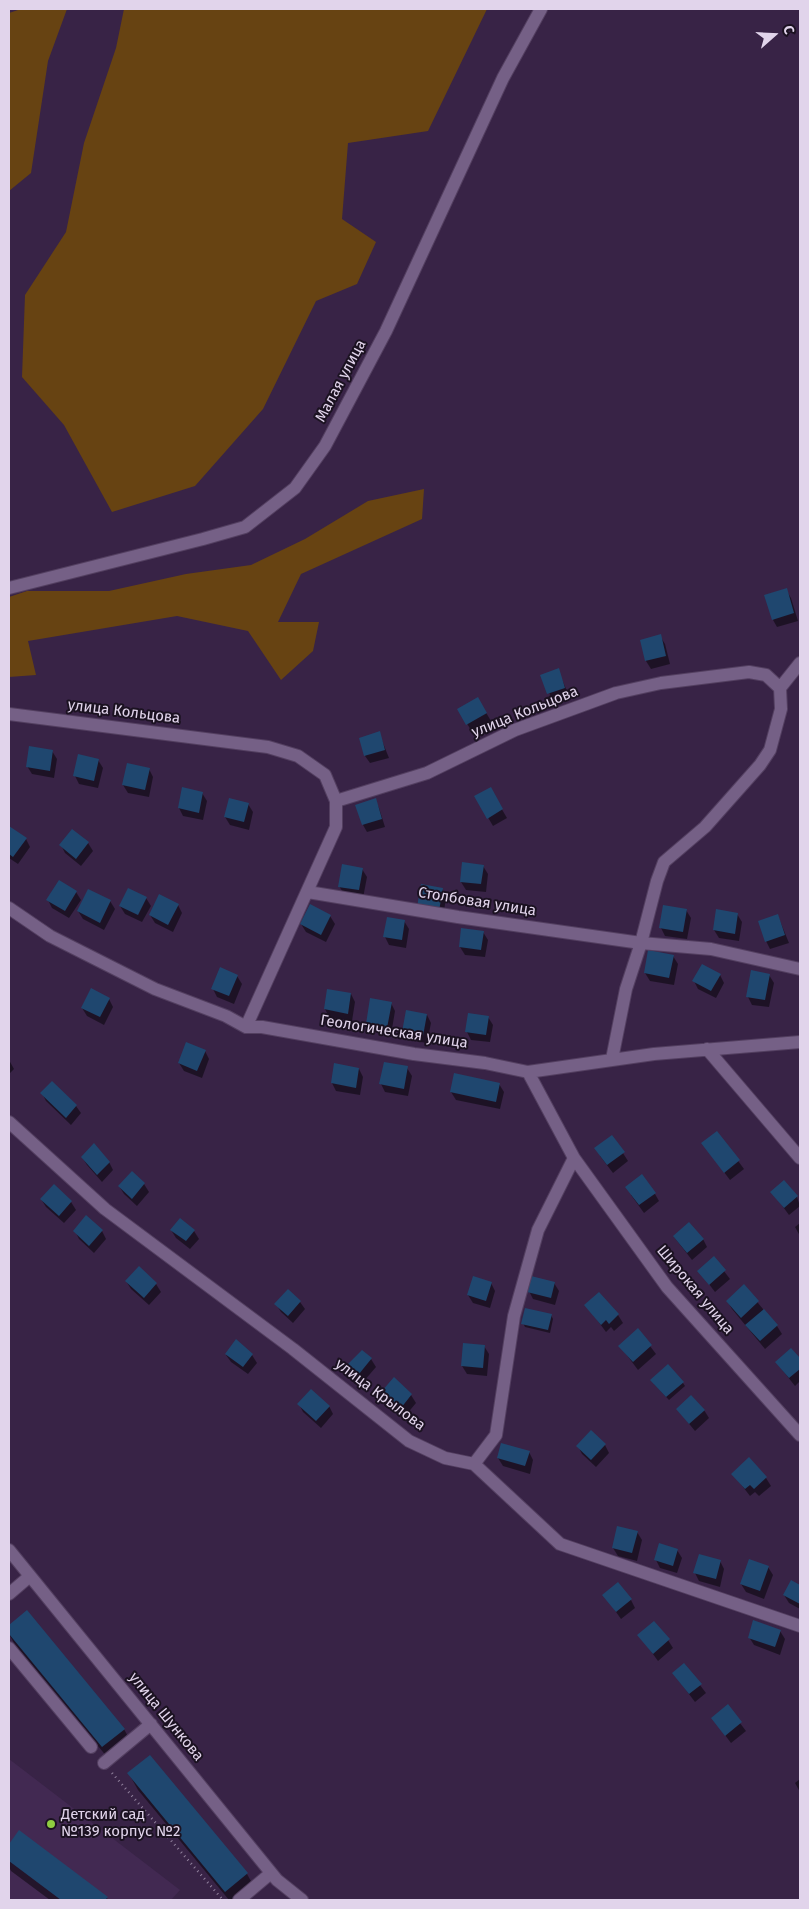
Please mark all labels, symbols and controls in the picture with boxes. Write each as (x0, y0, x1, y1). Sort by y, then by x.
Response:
north arrow (749, 10, 799, 60)
text: С (779, 23, 798, 37)
street label: Малая улица (312, 337, 370, 425)
street label: улица Кольцова (469, 682, 581, 742)
street label: улица Кольцова (67, 696, 181, 728)
street label: Столбовая улица (417, 884, 537, 920)
street label: Геологическая улица (319, 1011, 469, 1053)
street label: Широкая улица (653, 1242, 737, 1338)
street label: улица Крылова (331, 1355, 429, 1435)
street label: улица Шункова (125, 1669, 207, 1765)
place label: Детский сад №139 корпус №2 (61, 1806, 180, 1841)
marker: Детский сад №139 корпус №2 (45, 1818, 57, 1830)

